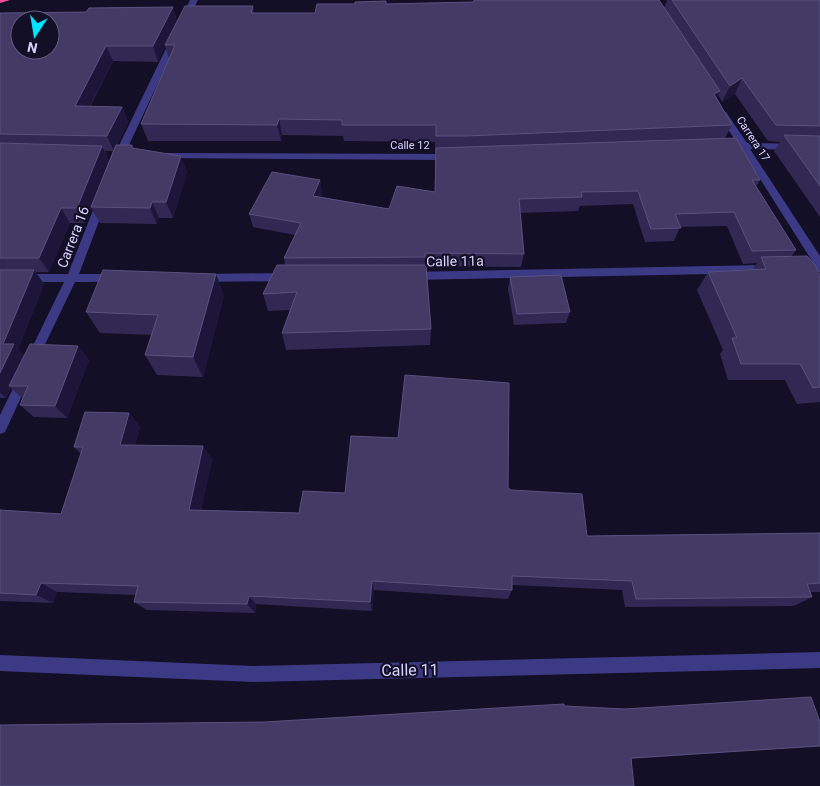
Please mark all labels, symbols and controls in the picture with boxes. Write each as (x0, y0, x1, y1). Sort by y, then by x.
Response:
north arrow (10, 10, 60, 60)
text: N (26, 39, 39, 57)
street label: Carrera 17 (734, 114, 772, 164)
street label: Calle 12 (390, 139, 430, 152)
street label: Carrera 16 (54, 204, 92, 270)
street label: Calle 11a (426, 252, 484, 270)
street label: Calle 11 (381, 660, 439, 680)

